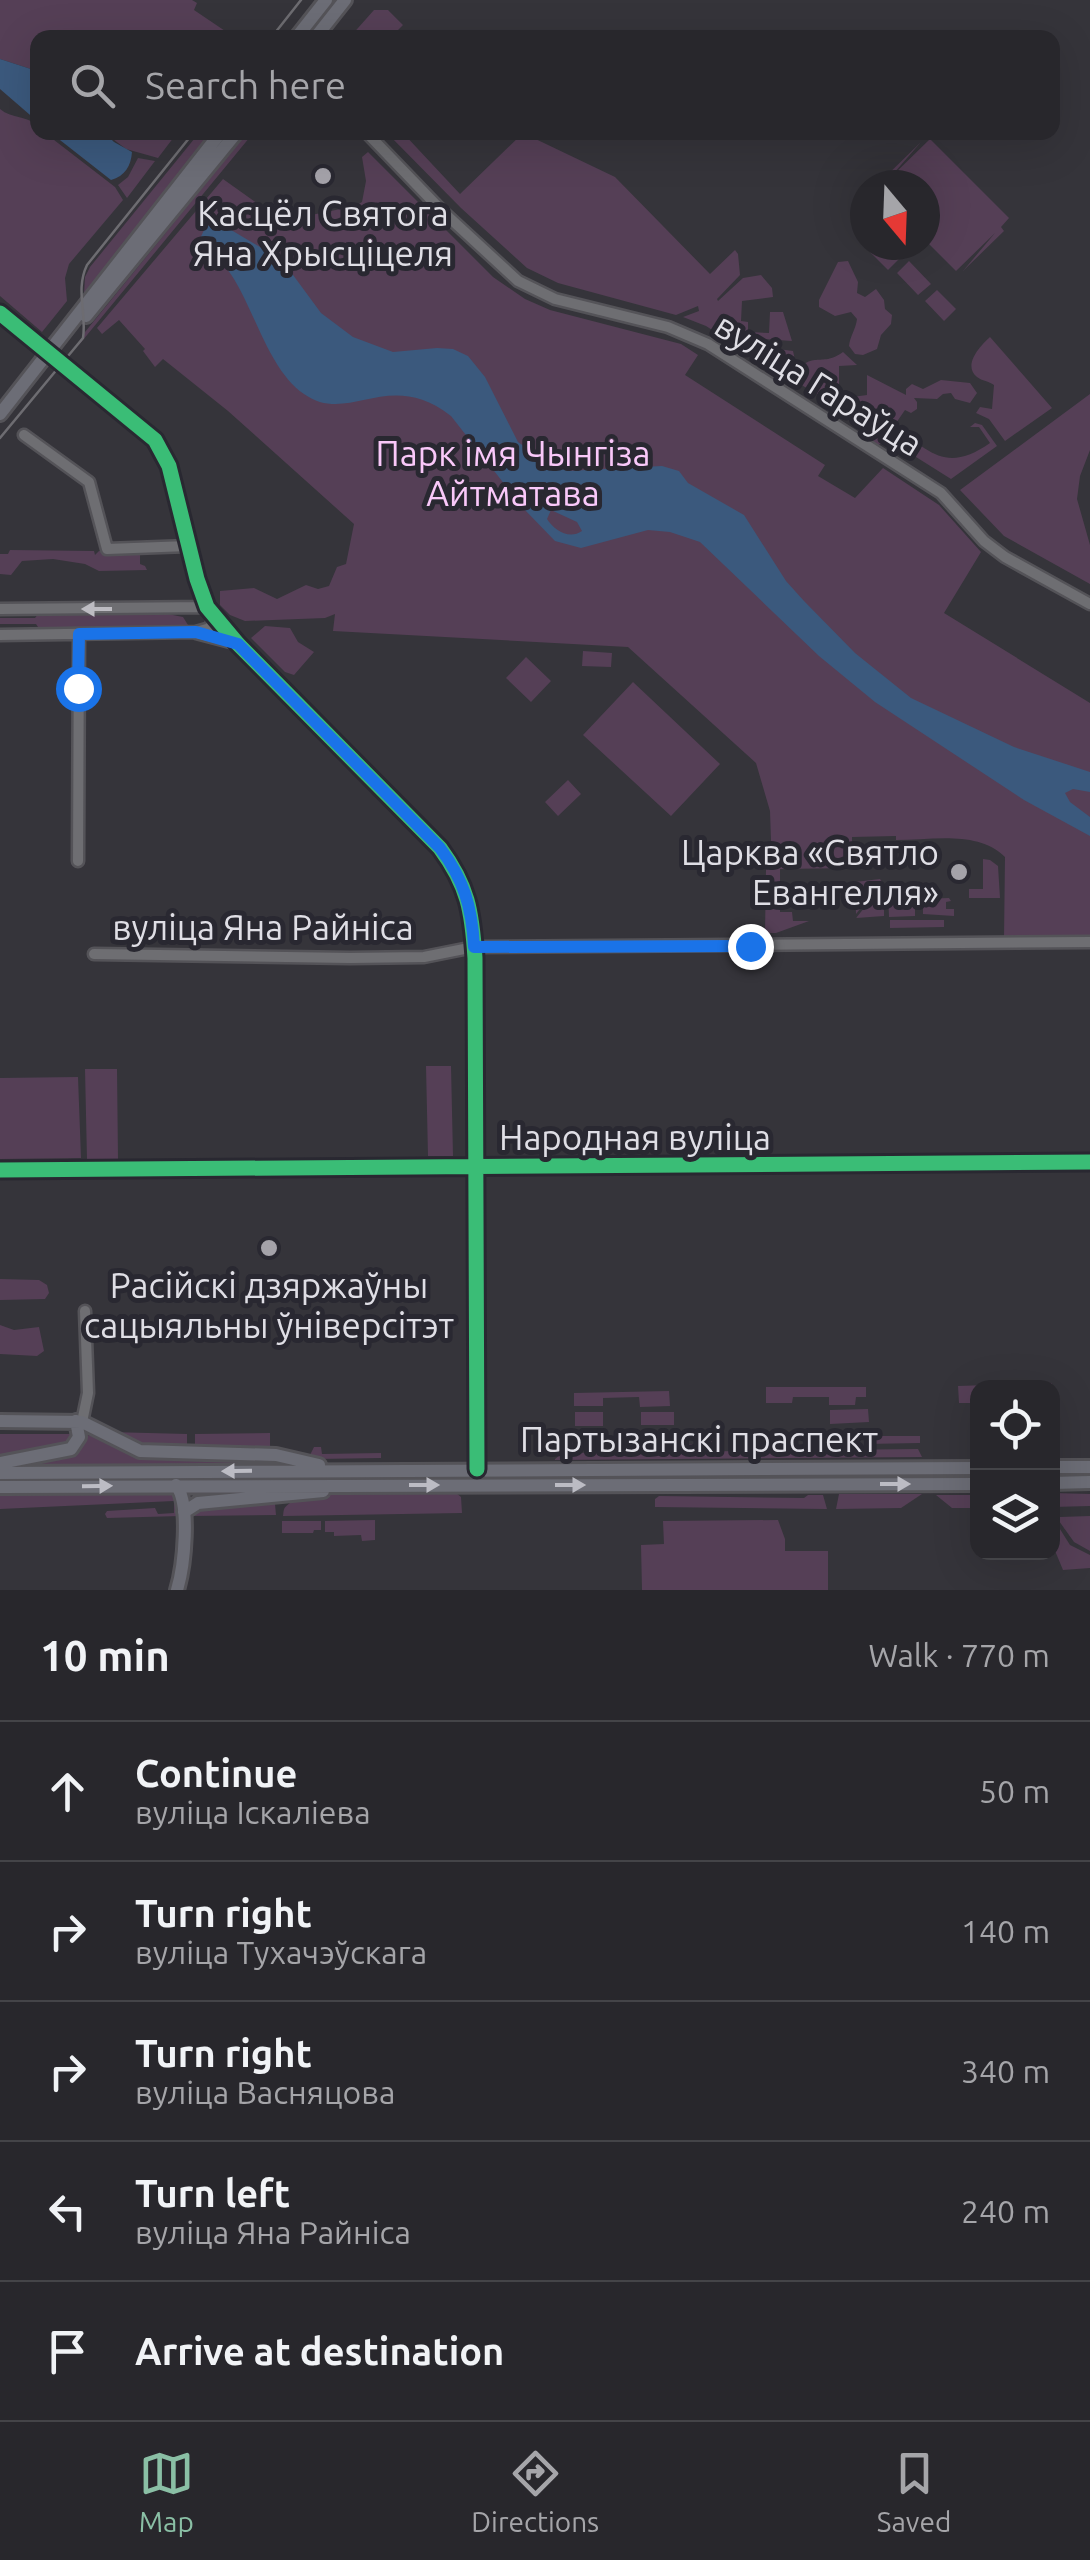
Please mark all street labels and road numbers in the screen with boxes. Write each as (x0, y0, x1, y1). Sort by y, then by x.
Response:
street label: вуліца Гараўца (708, 304, 930, 464)
street label: вуліца Яна Райніса (112, 907, 414, 947)
street label: Народная вуліца (499, 1117, 771, 1157)
street label: Партызанскі праспект (520, 1419, 878, 1459)

